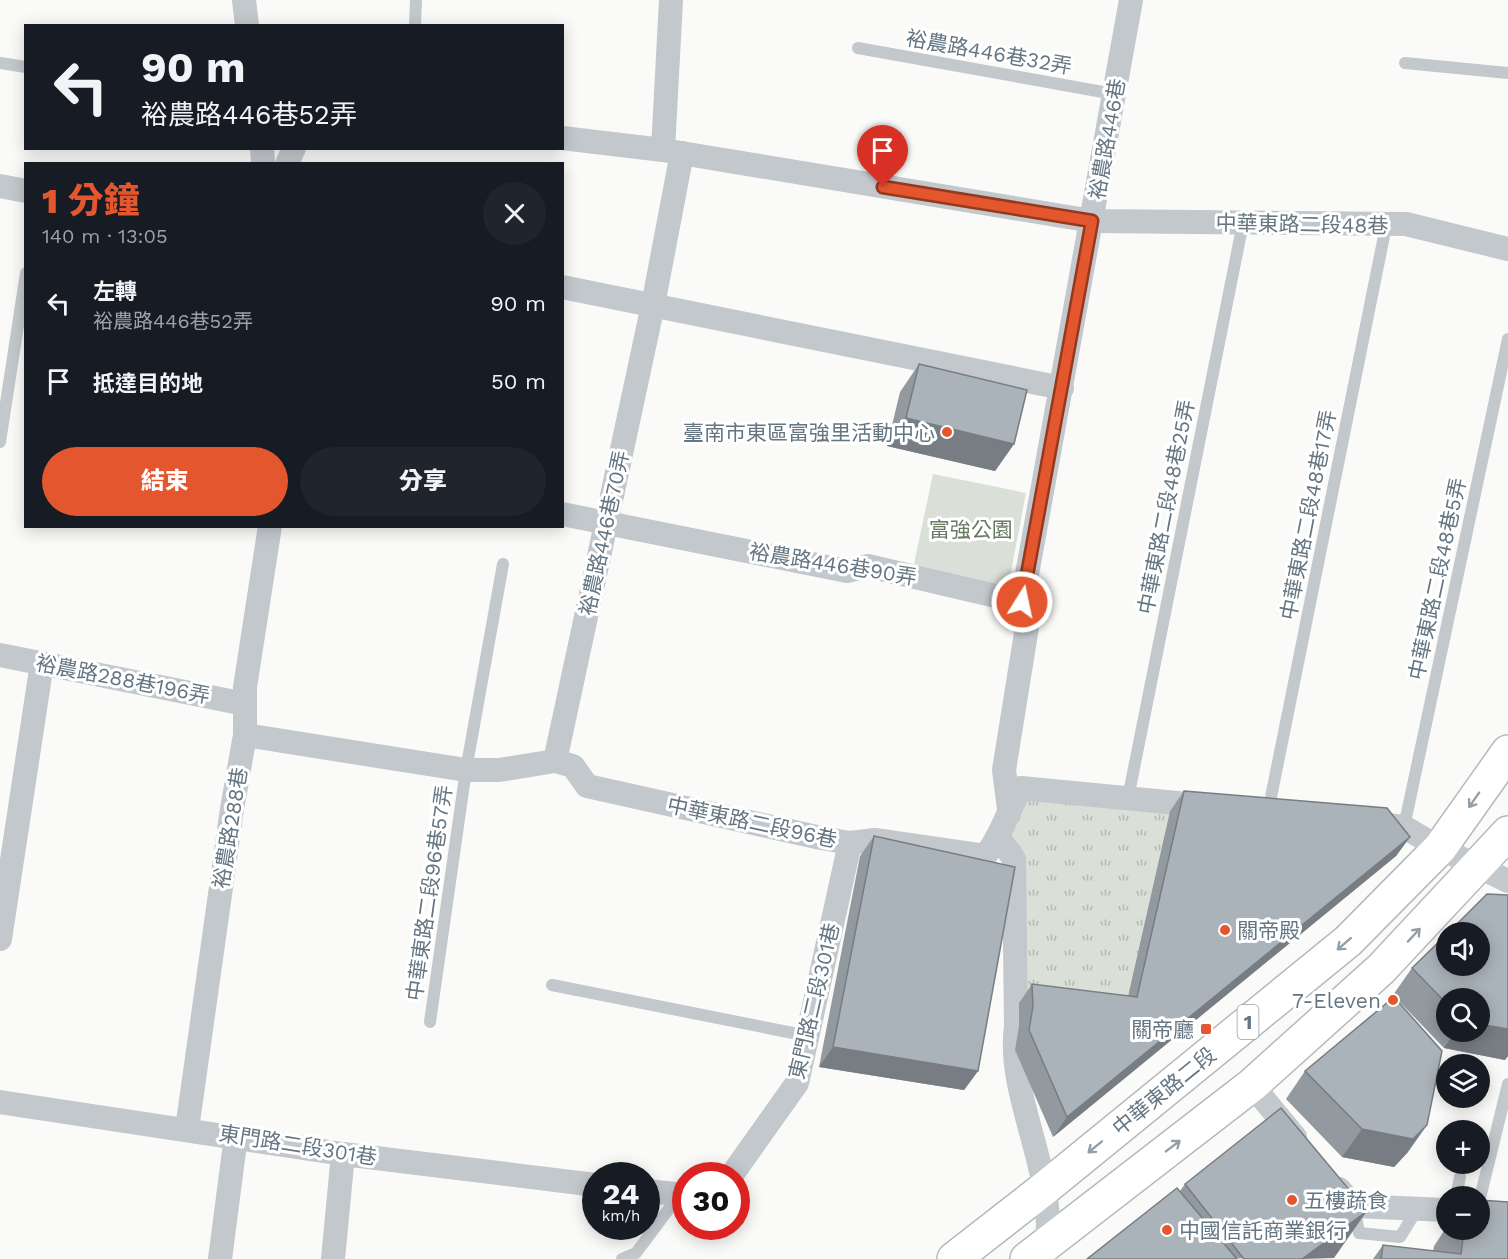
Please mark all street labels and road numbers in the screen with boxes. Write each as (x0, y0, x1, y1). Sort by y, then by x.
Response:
street label: 裕農路446巷32弄 (904, 25, 1074, 79)
street label: 裕農路446巷 (1084, 77, 1130, 201)
street label: 中華東路二段48巷 (1215, 210, 1389, 238)
street label: 中華東路二段48巷25弄 (1133, 398, 1199, 616)
street label: 中華東路二段48巷17弄 (1275, 408, 1341, 622)
street label: 裕農路446巷70弄 (574, 448, 634, 618)
street label: 中華東路二段48巷5弄 (1403, 476, 1471, 682)
street label: 裕農路446巷90弄 (747, 538, 919, 590)
street label: 裕農路288巷196弄 (34, 650, 212, 708)
street label: 裕農路288巷 (208, 766, 252, 890)
street label: 中華東路二段96巷57弄 (401, 783, 457, 1003)
street label: 中華東路二段96巷 (665, 792, 839, 852)
street label: 東門路二段301巷 (784, 920, 844, 1082)
road number: 1 (1238, 1005, 1258, 1039)
street label: 中華東路二段 (1107, 1042, 1221, 1140)
street label: 東門路二段301巷 (217, 1120, 379, 1170)

